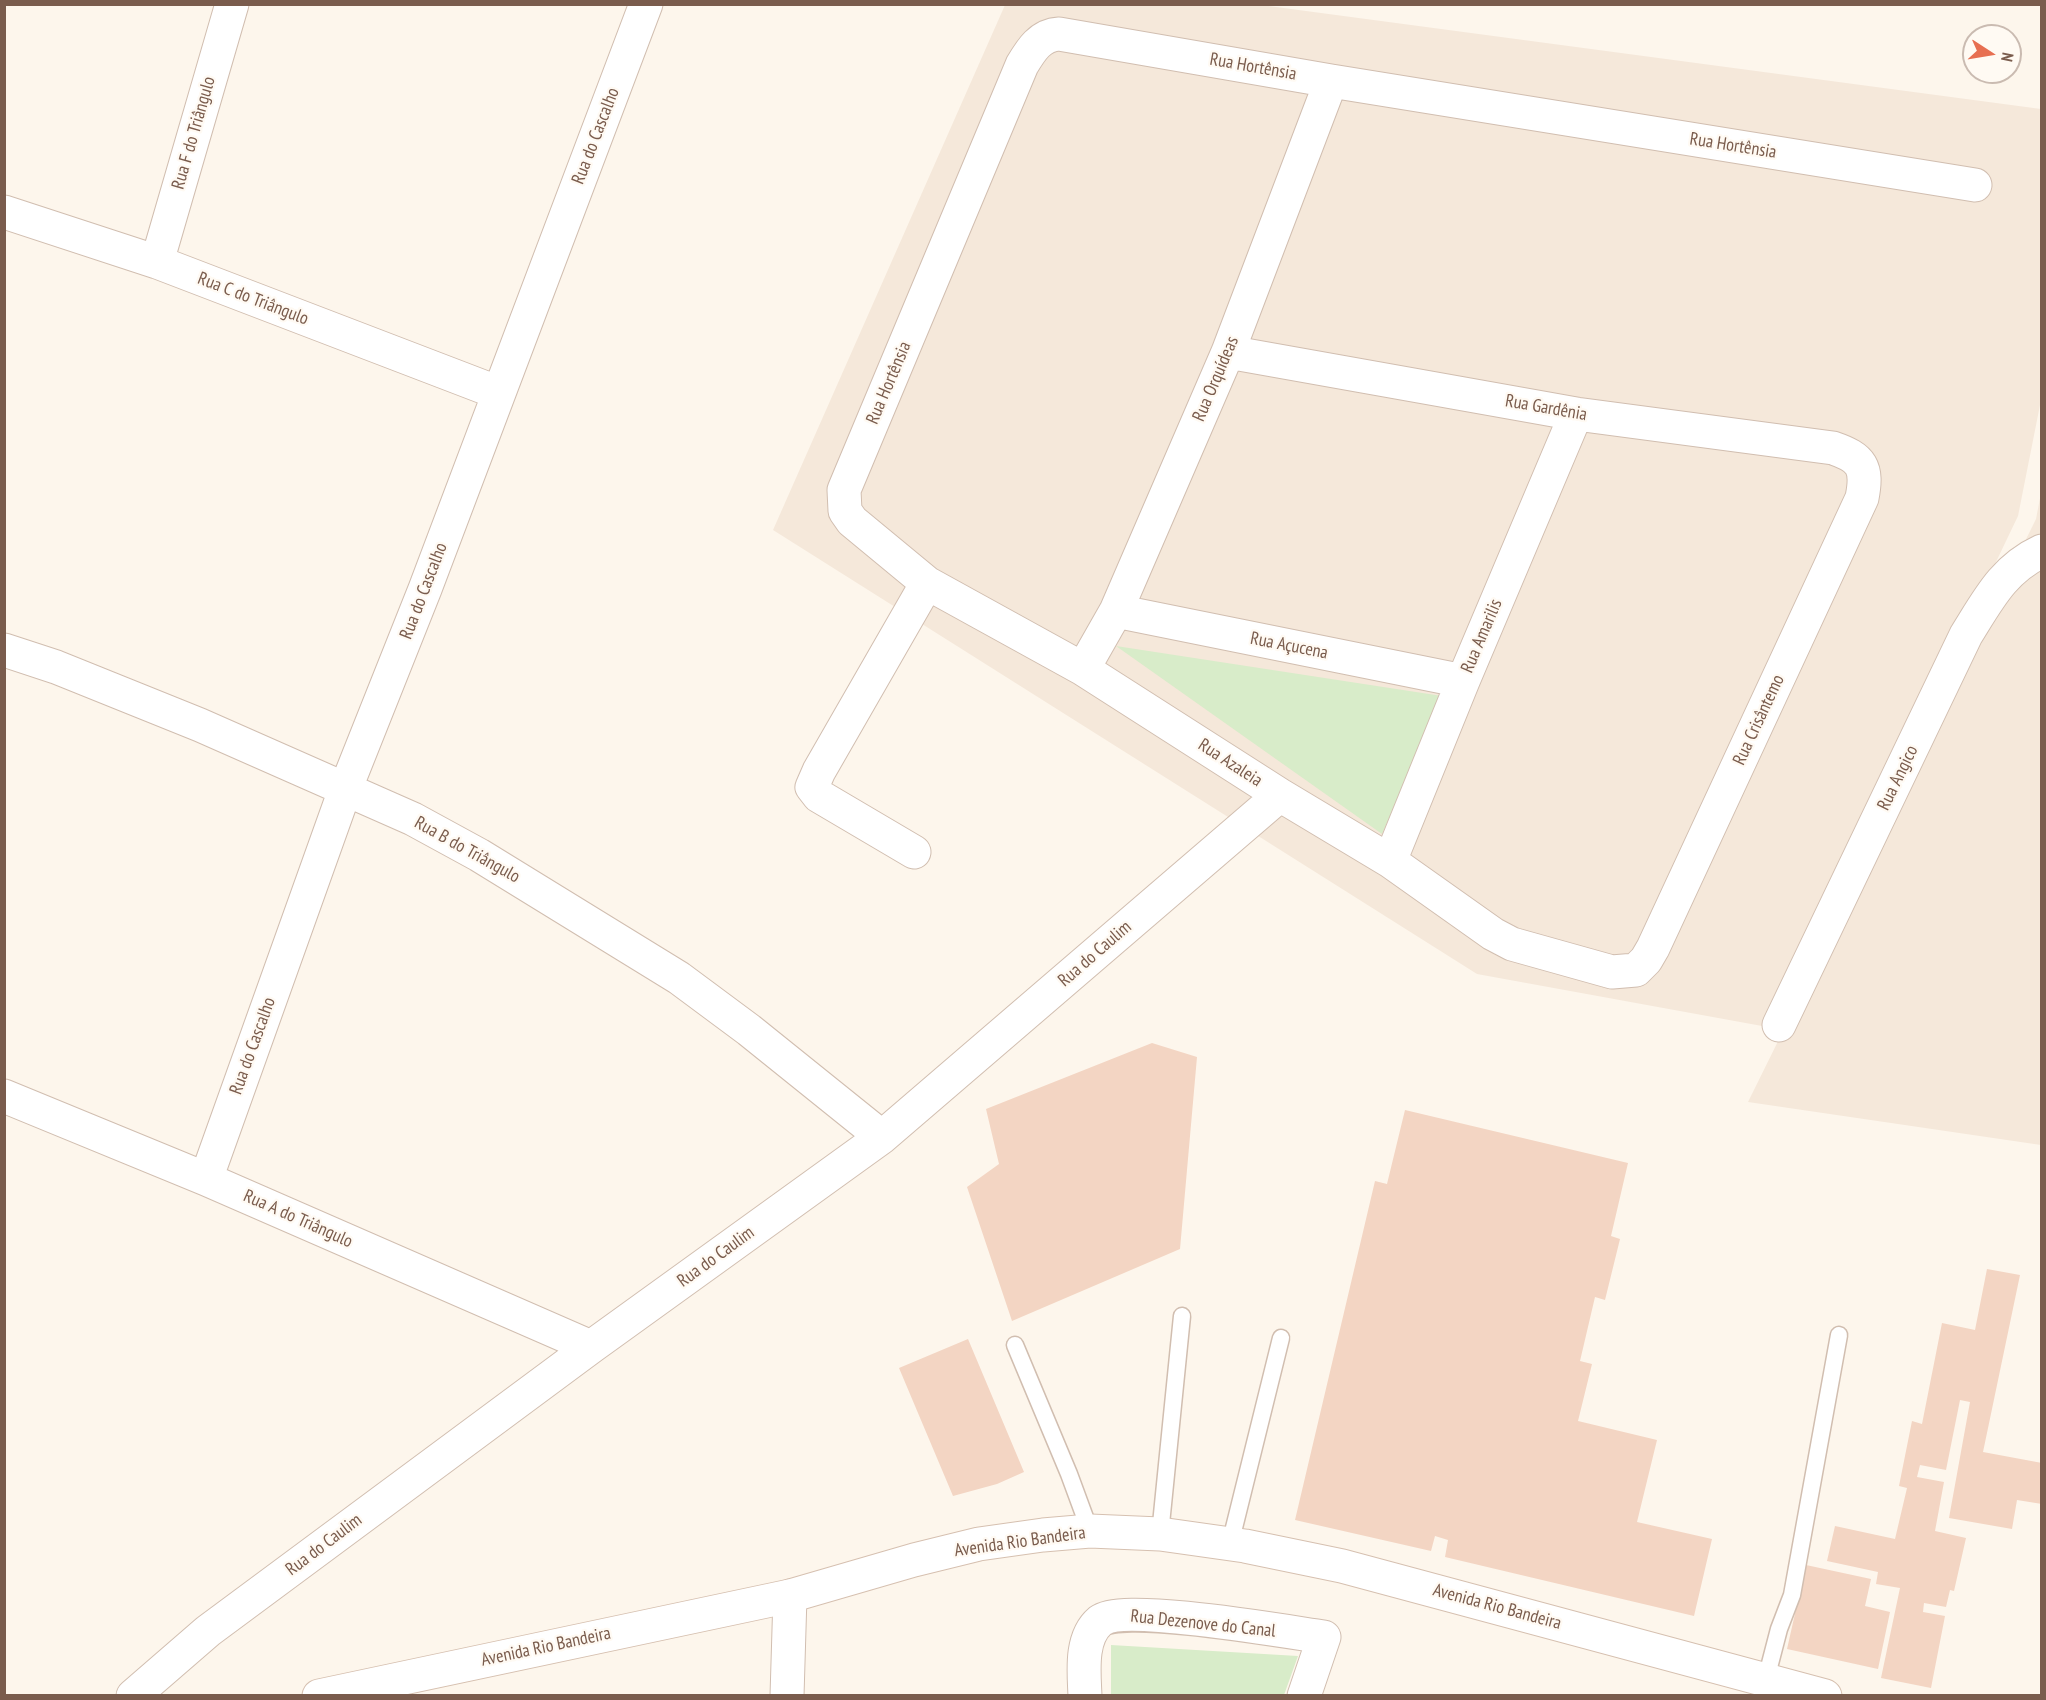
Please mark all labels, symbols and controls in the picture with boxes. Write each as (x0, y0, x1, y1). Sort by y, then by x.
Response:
north arrow (1962, 24, 2022, 84)
street label: Rua Hortênsia (1208, 49, 1298, 85)
text: N (1997, 51, 2018, 64)
street label: Rua F do Triângulo (168, 74, 220, 192)
street label: Rua do Cascalho (568, 85, 624, 187)
street label: Rua Hortênsia (1688, 128, 1778, 164)
street label: Rua C do Triângulo (195, 268, 311, 330)
street label: Rua Orquídeas (1188, 333, 1244, 425)
street label: Rua Hortênsia (862, 338, 916, 428)
street label: Rua Gardênia (1503, 390, 1589, 426)
street label: Rua do Cascalho (396, 540, 452, 642)
street label: Rua Amarilis (1457, 596, 1507, 676)
street label: Rua Açucena (1248, 628, 1330, 664)
street label: Rua Crisântemo (1729, 671, 1789, 769)
street label: Rua Azaleia (1194, 734, 1266, 792)
street label: Rua Angico (1873, 742, 1923, 814)
street label: Rua B do Triângulo (411, 812, 523, 888)
street label: Rua do Caulim (1054, 916, 1136, 992)
street label: Rua do Cascalho (225, 995, 281, 1097)
street label: Rua A do Triângulo (240, 1185, 356, 1253)
street label: Rua do Caulim (673, 1222, 759, 1292)
street label: Rua do Caulim (282, 1509, 366, 1581)
street label: Avenida Rio Bandeira (953, 1522, 1087, 1562)
street label: Avenida Rio Bandeira (1430, 1579, 1564, 1635)
street label: Rua Dezenove do Canal (1130, 1606, 1276, 1642)
street label: Avenida Rio Bandeira (479, 1623, 613, 1671)

